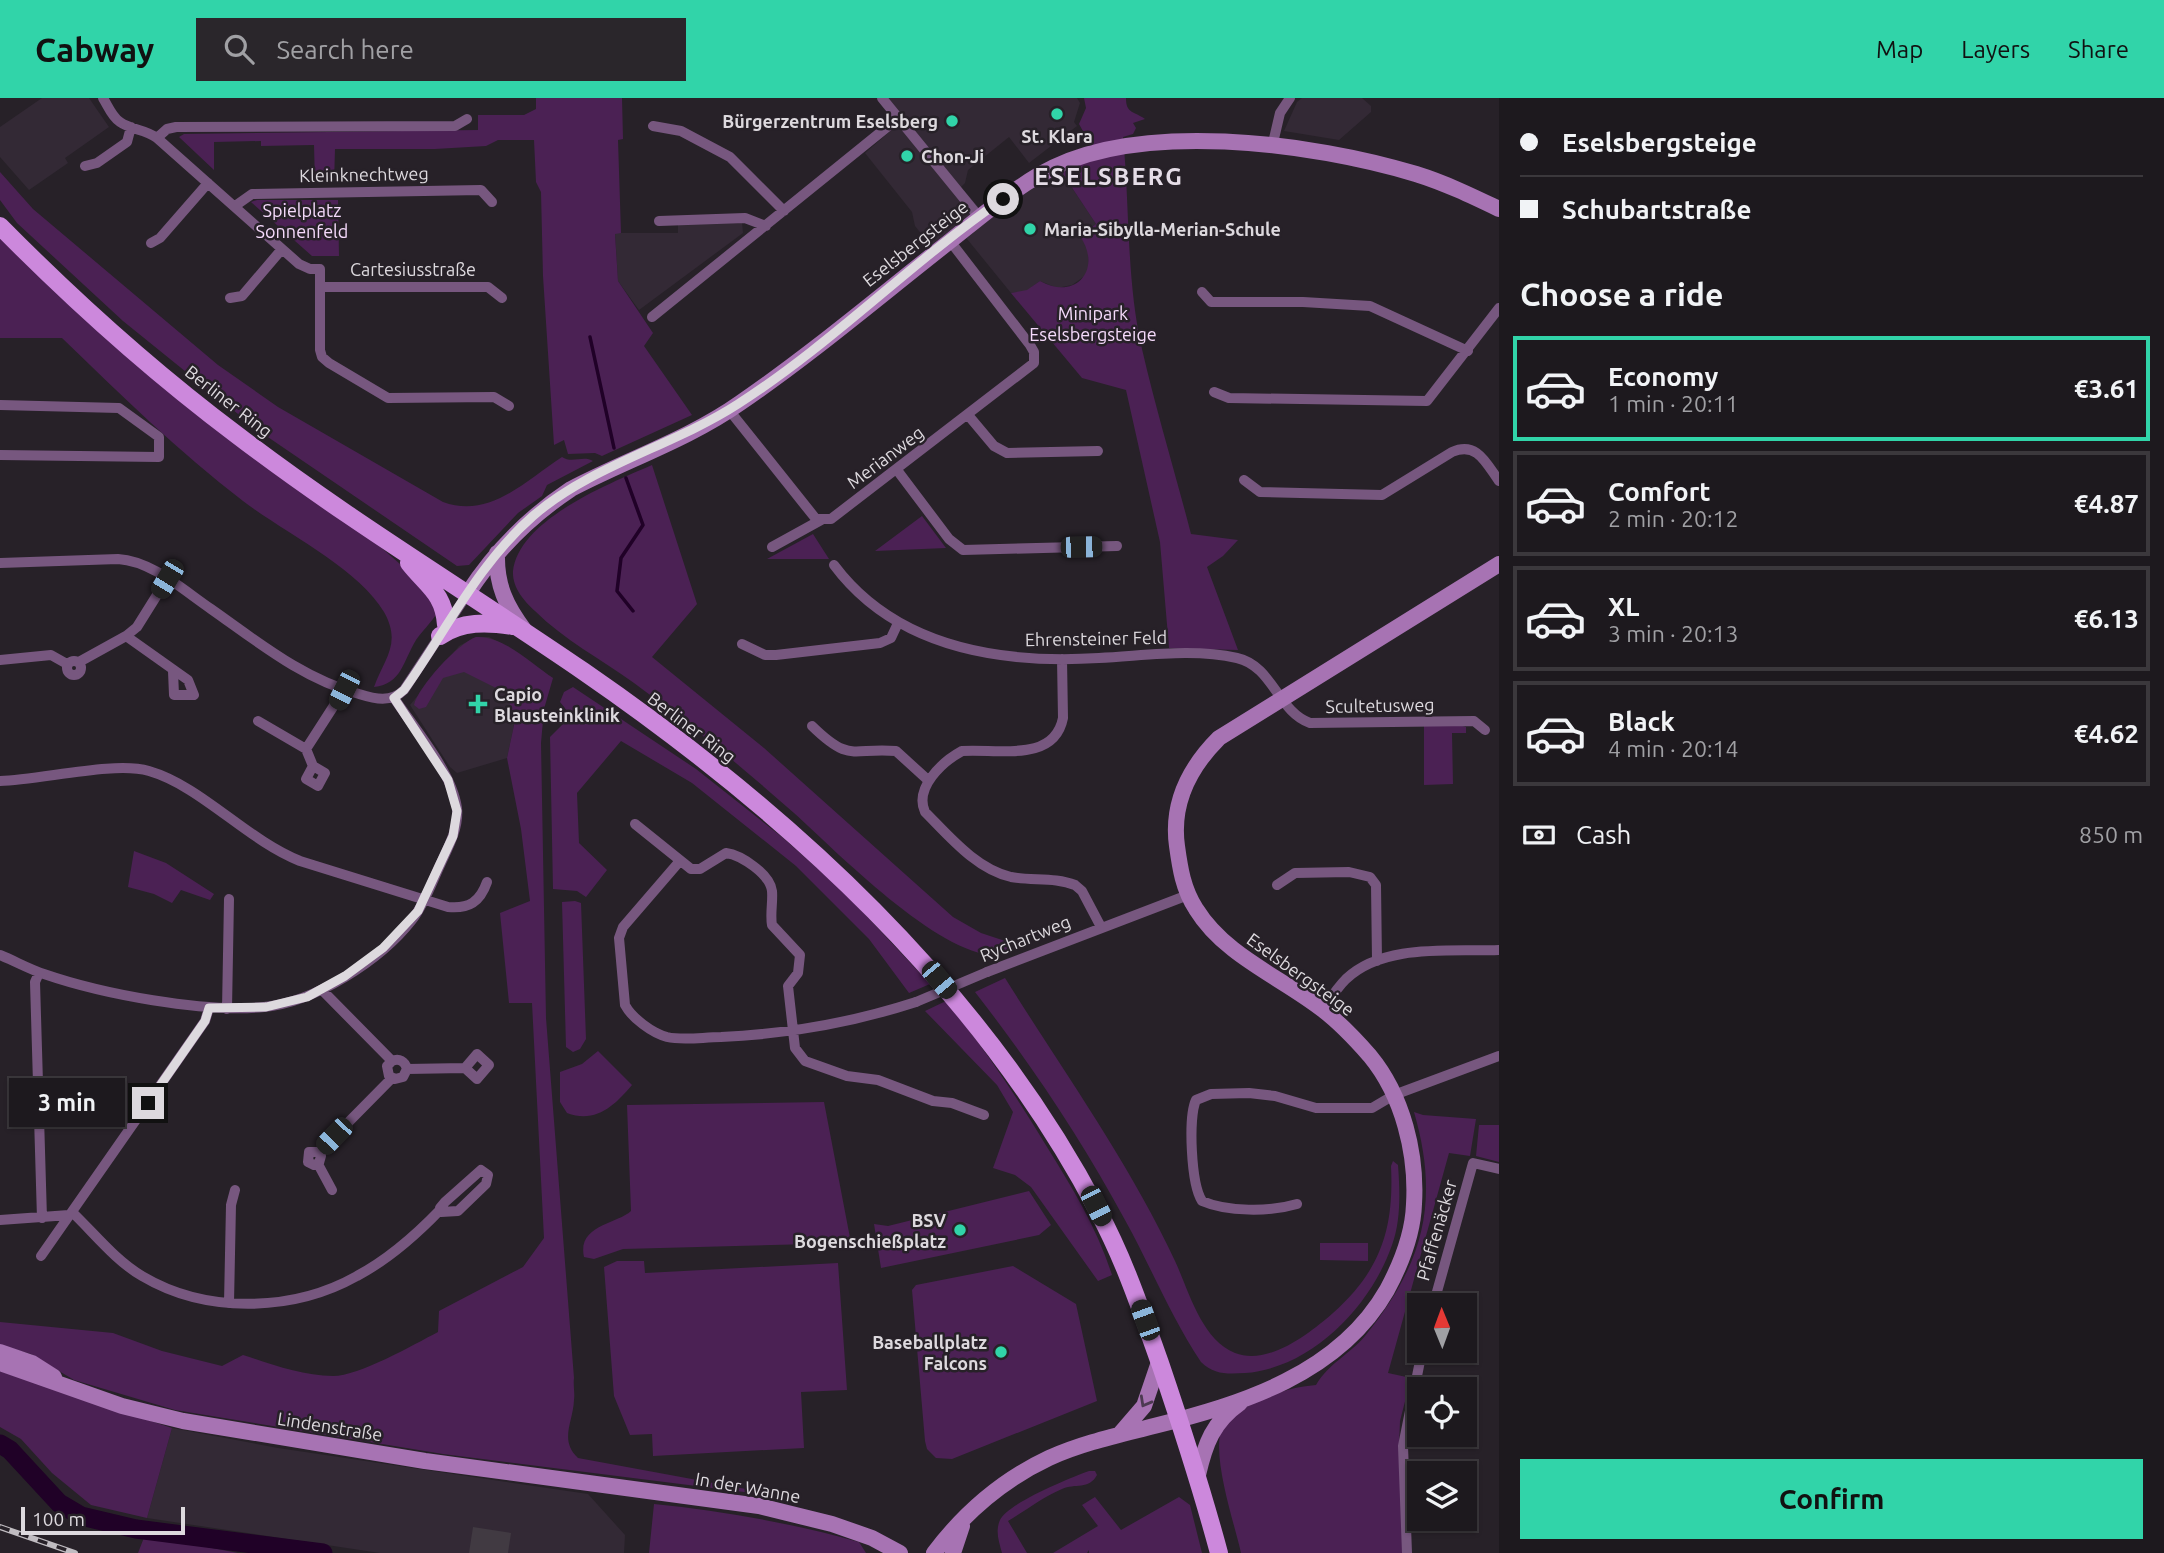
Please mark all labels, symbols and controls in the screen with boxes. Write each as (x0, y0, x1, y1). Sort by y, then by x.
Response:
search box (196, 18, 686, 81)
icon: search (220, 30, 258, 68)
text: Cabway (35, 31, 154, 68)
text: Search here (276, 35, 414, 64)
text: Map (1876, 36, 1923, 63)
text: Layers (1961, 36, 2030, 63)
text: Share (2068, 36, 2129, 63)
marker: St. Klara (1049, 106, 1065, 122)
place label: Bürgerzentrum Eselsberg (722, 111, 938, 131)
marker: Bürgerzentrum Eselsberg (944, 113, 960, 129)
place label: St. Klara (1021, 126, 1093, 146)
text: Eselsbergsteige (1562, 128, 1757, 157)
place label: Chon-Ji (921, 146, 984, 166)
marker: Chon-Ji (899, 148, 915, 164)
street label: Kleinknechtweg (299, 163, 429, 185)
district label: ESELSBERG (1034, 163, 1184, 190)
route start (987, 183, 1019, 215)
text: Schubartstraße (1562, 195, 1751, 224)
street label: Eselsbergsteige (859, 196, 971, 290)
park label: Spielplatz Sonnenfeld (256, 200, 348, 241)
place label: Maria-Sibylla-Merian-Schule (1044, 219, 1281, 239)
marker: Maria-Sibylla-Merian-Schule (1022, 221, 1038, 237)
street label: Cartesiusstraße (350, 259, 476, 279)
text: Choose a ride (1520, 276, 1723, 312)
park label: Minipark Eselsbergsteige (1029, 303, 1157, 344)
icon: car (1524, 357, 1587, 420)
street label: Berliner Ring (182, 361, 276, 441)
text: Economy (1608, 362, 1718, 391)
text: €3.61 (2074, 374, 2139, 403)
text: 1 min · 20:11 (1608, 391, 1739, 416)
street label: Merianweg (843, 422, 927, 492)
icon: car (1524, 472, 1587, 535)
text: Comfort (1608, 477, 1711, 506)
text: €4.87 (2074, 489, 2139, 518)
text: 2 min · 20:12 (1608, 506, 1739, 531)
car (1060, 536, 1103, 558)
car (148, 556, 187, 602)
icon: car (1524, 587, 1587, 650)
text: XL (1608, 592, 1639, 621)
text: €6.13 (2074, 604, 2139, 633)
text: 3 min · 20:13 (1608, 621, 1739, 646)
street label: Ehrensteiner Feld (1025, 627, 1167, 649)
car (326, 667, 363, 713)
place label: Capio Blausteinklinik (494, 684, 620, 725)
street label: Berliner Ring (644, 688, 740, 766)
marker: Capio Blausteinklinik (468, 694, 488, 714)
street label: Scultetusweg (1325, 694, 1435, 716)
icon: car (1524, 702, 1587, 765)
text: Black (1608, 707, 1675, 736)
text: €4.62 (2074, 719, 2139, 748)
text: 4 min · 20:14 (1608, 736, 1739, 761)
icon: cash (1520, 816, 1558, 854)
text: Cash (1576, 820, 1631, 849)
text: 850 m (2079, 822, 2143, 847)
street label: Rychartweg (977, 911, 1073, 965)
street label: Eselsbergsteige (1244, 928, 1358, 1020)
car (918, 957, 961, 1003)
callout: 3 min (8, 1079, 124, 1128)
route end (132, 1087, 164, 1119)
text: 3 min (38, 1090, 96, 1115)
car (312, 1114, 357, 1158)
street label: Pfaffenäcker (1412, 1177, 1460, 1283)
car (1078, 1183, 1115, 1229)
place label: BSV Bogenschießplatz (794, 1210, 946, 1251)
marker: BSV Bogenschießplatz (952, 1222, 968, 1238)
north arrow (1407, 1293, 1477, 1363)
map controls (1407, 1293, 1477, 1531)
car (1128, 1297, 1163, 1343)
place label: Baseballplatz Falcons (872, 1332, 987, 1373)
marker: Baseballplatz Falcons (993, 1344, 1009, 1360)
button: locate (1407, 1377, 1477, 1447)
one-way arrow (1140, 1395, 1153, 1408)
street label: Lindenstraße (276, 1408, 384, 1444)
button: Confirm (1520, 1459, 2143, 1539)
button: layers (1407, 1461, 1477, 1531)
street label: In der Wanne (694, 1468, 802, 1506)
scale bar (21, 1504, 186, 1536)
text: 100 m (32, 1508, 85, 1530)

